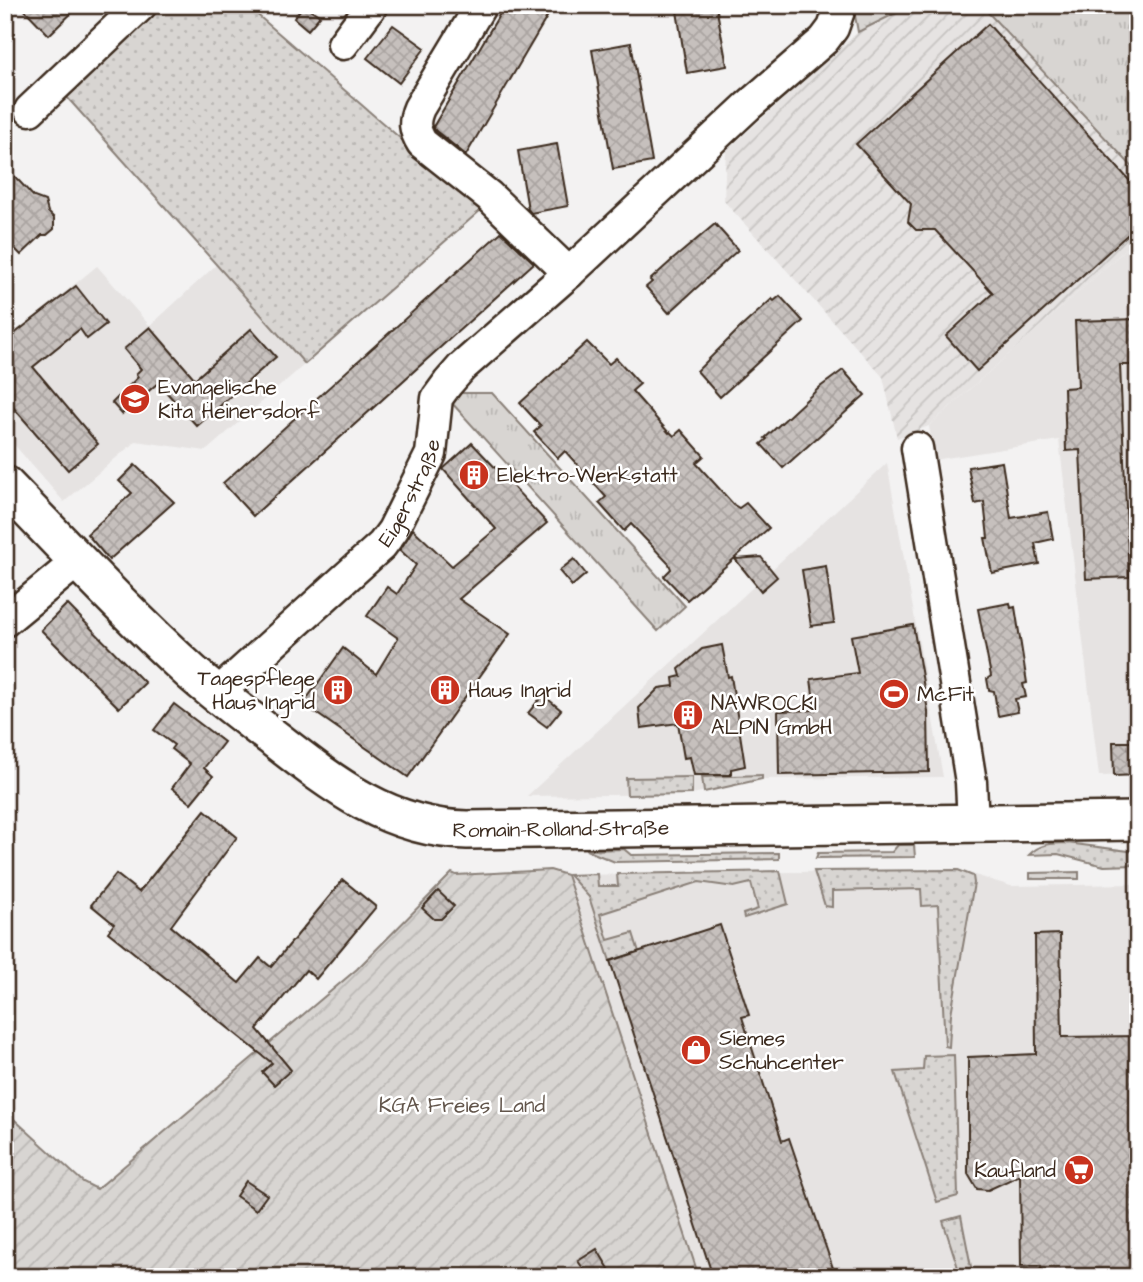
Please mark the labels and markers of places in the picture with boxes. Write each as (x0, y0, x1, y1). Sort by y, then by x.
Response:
place label: Evangelische Kita Heinersdorf (158, 373, 320, 426)
school or university icon: Evangelische Kita Heinersdorf (118, 382, 152, 416)
building icon: Elektro-Werkstatt (457, 458, 491, 492)
place label: Elektro-Werkstatt (497, 461, 678, 490)
place label: Tagespflege Haus Ingrid (197, 664, 315, 719)
building icon: Tagespflege Haus Ingrid (321, 673, 355, 707)
building icon: Haus Ingrid (428, 673, 462, 707)
place label: Haus Ingrid (468, 676, 571, 707)
sports icon: McFit (877, 677, 911, 711)
place label: McFit (917, 680, 974, 709)
place label: NAWROCKI ALPIN GmbH (711, 689, 833, 742)
building icon: NAWROCKI ALPIN GmbH (671, 698, 705, 732)
place label: Siemes Schuhcenter (719, 1024, 844, 1077)
shop icon: Siemes Schuhcenter (679, 1033, 713, 1067)
supermarket icon: Kaufland (1062, 1153, 1096, 1187)
place label: Kaufland (974, 1156, 1056, 1185)

